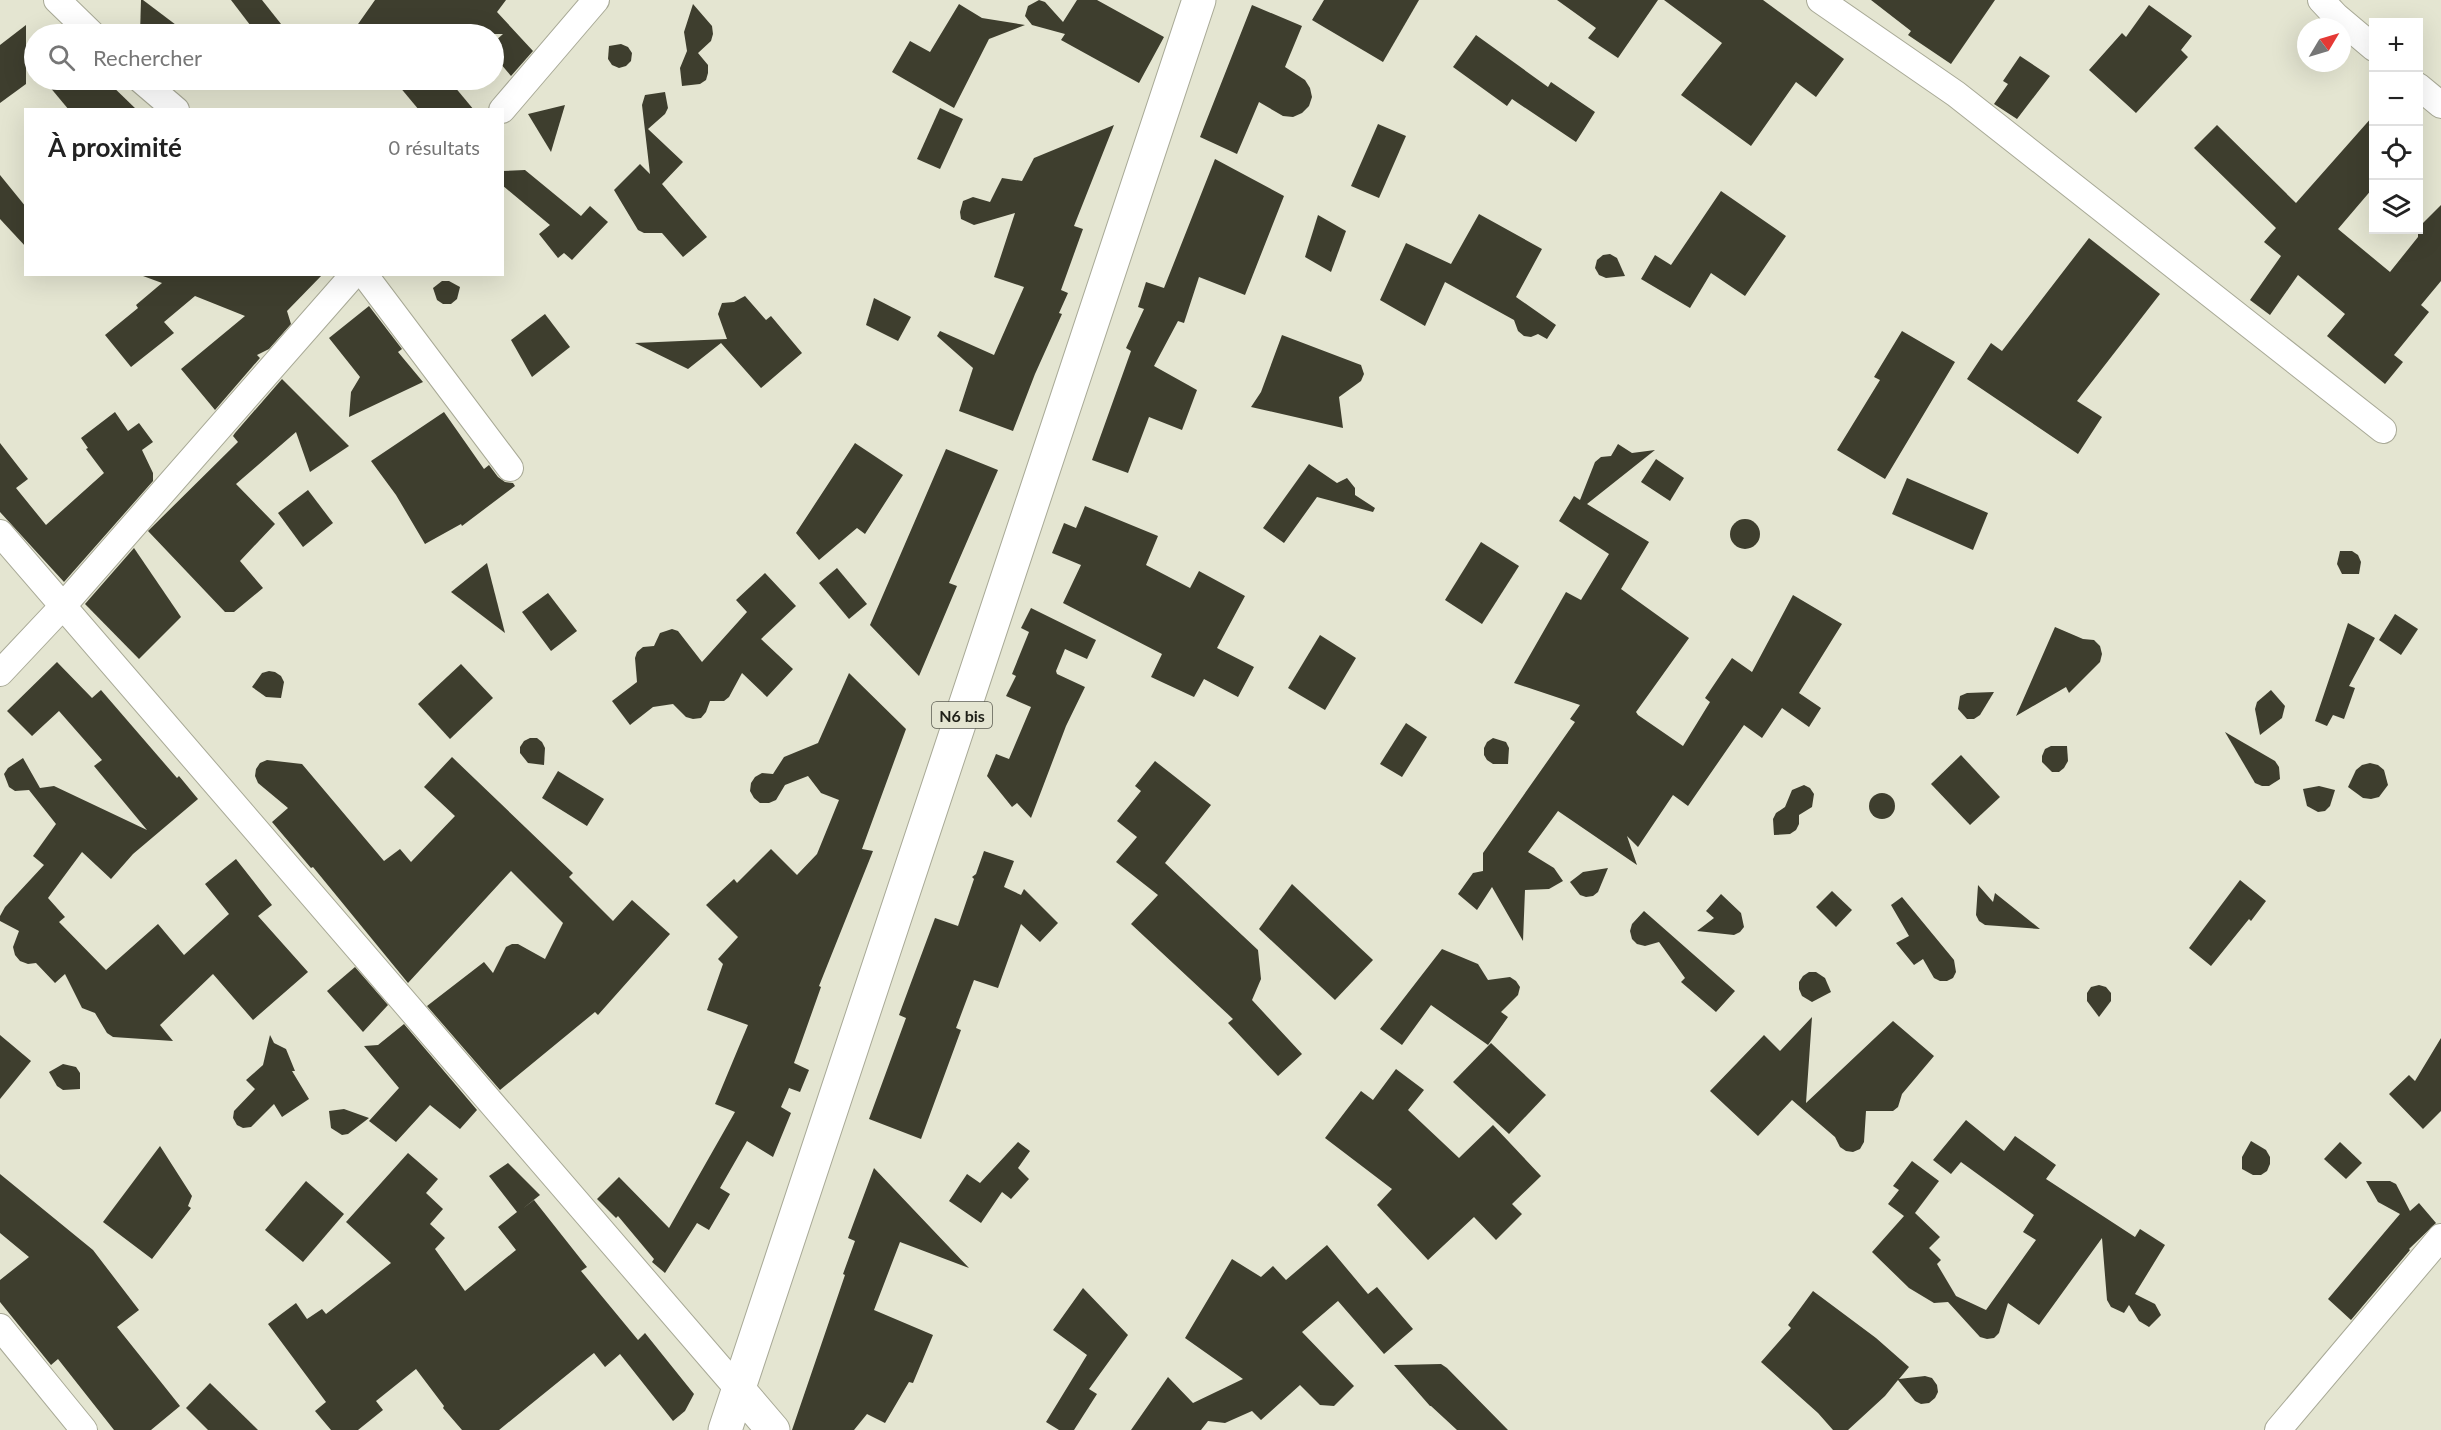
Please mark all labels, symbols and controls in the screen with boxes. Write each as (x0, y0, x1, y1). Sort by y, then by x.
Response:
north arrow (2297, 18, 2351, 72)
map controls (2369, 18, 2423, 234)
button: + (2369, 18, 2423, 72)
search box (24, 24, 504, 90)
icon: search (45, 41, 78, 74)
text: Rechercher (93, 44, 202, 71)
button: − (2369, 72, 2423, 126)
button: locate (2369, 126, 2423, 180)
text: À proximité (48, 131, 182, 163)
text: 0 résultats (389, 135, 480, 159)
button: layers (2369, 180, 2423, 234)
road number: N6 bis (932, 702, 992, 728)

